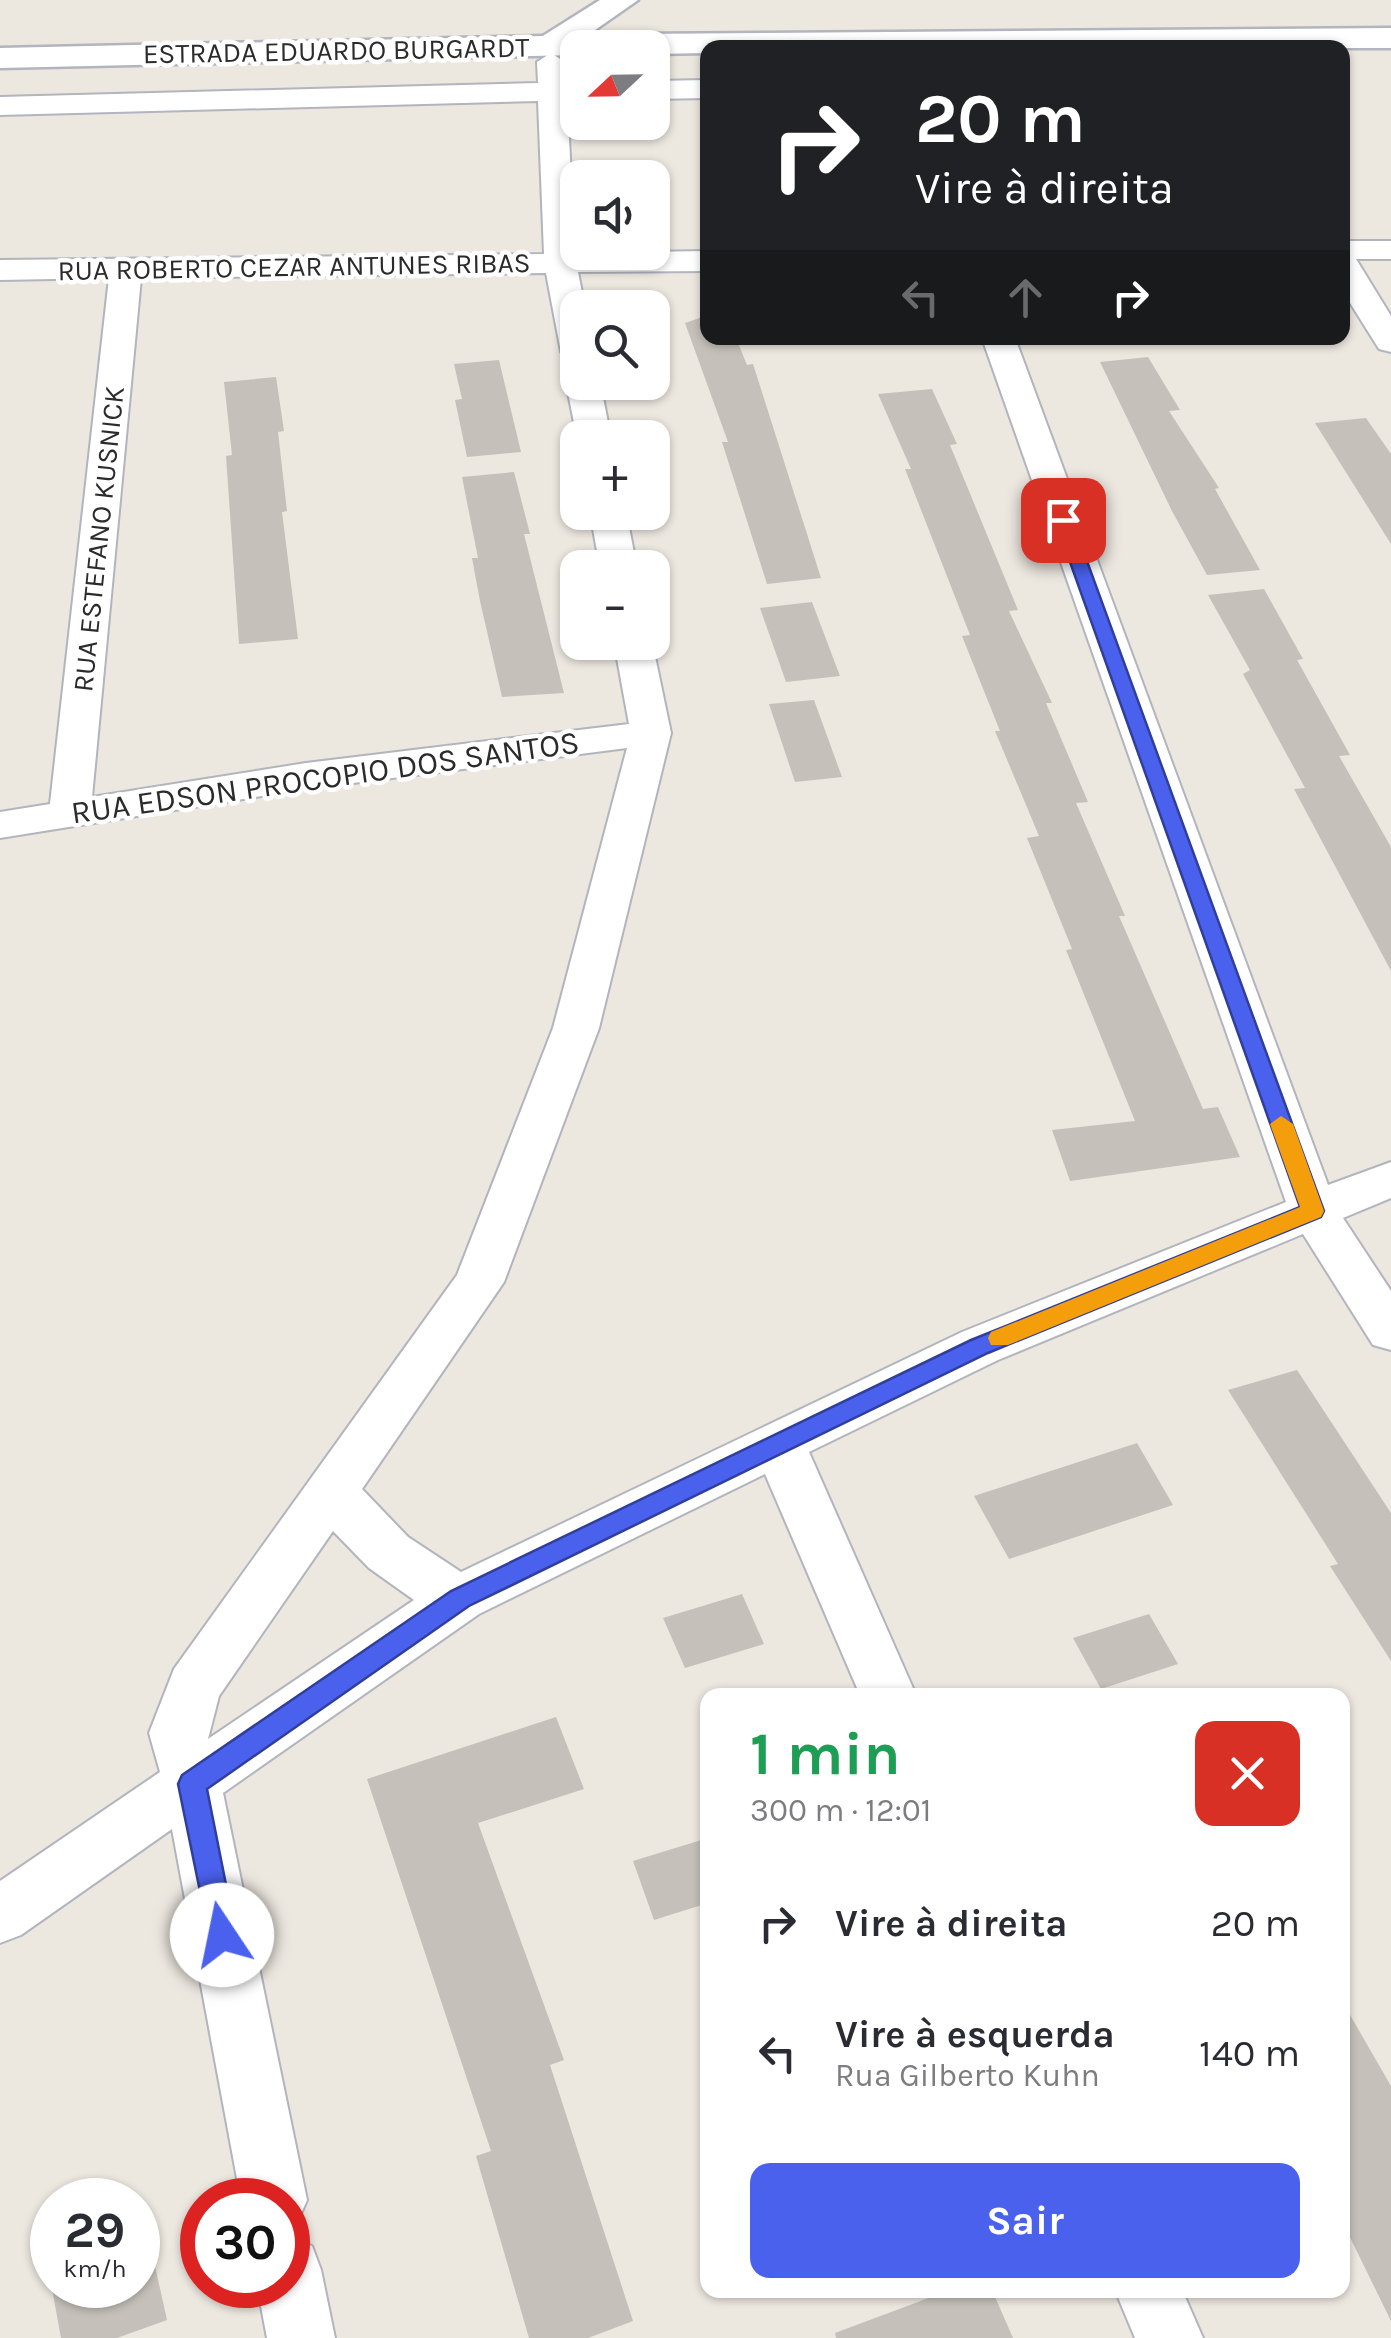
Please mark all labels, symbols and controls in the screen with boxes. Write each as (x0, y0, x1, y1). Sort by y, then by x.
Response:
north arrow (560, 30, 670, 140)
map controls (560, 30, 670, 660)
street label: ESTRADA EDUARDO BURGARDT (142, 31, 530, 70)
text: 20 m (915, 78, 1086, 160)
icon: right (750, 80, 880, 210)
button: sound (560, 160, 670, 270)
text: Vire à direita (915, 162, 1174, 214)
street label: RUA ROBERTO CEZAR ANTUNES RIBAS (57, 246, 531, 287)
icon: left (893, 270, 948, 325)
icon: ahead (998, 270, 1053, 325)
icon: right (1103, 270, 1158, 325)
button: search (560, 290, 670, 400)
street label: RUA ESTEFANO KUSNICK (66, 385, 131, 693)
button: + (560, 420, 670, 530)
pin (1021, 478, 1106, 563)
icon: arrive (1036, 493, 1091, 548)
button: − (560, 550, 670, 660)
street label: RUA EDSON PROCOPIO DOS SANTOS (69, 724, 581, 831)
text: 1 min (750, 1719, 901, 1789)
button: close (1195, 1721, 1300, 1826)
text: 300 m · 12:01 (750, 1792, 931, 1829)
position arrow (170, 1883, 274, 1987)
icon: right (750, 1896, 805, 1951)
text: Vire à direita (835, 1901, 1067, 1946)
text: 20 m (1211, 1901, 1300, 1946)
text: Vire à esquerda (835, 2012, 1115, 2057)
icon: left (750, 2026, 805, 2081)
text: 140 m (1199, 2031, 1300, 2076)
text: Rua Gilberto Kuhn (835, 2057, 1100, 2094)
button: Sair (750, 2163, 1300, 2278)
speed limit sign: 30 (180, 2178, 310, 2308)
text: 29 (65, 2201, 125, 2260)
text: km/h (63, 2254, 127, 2283)

